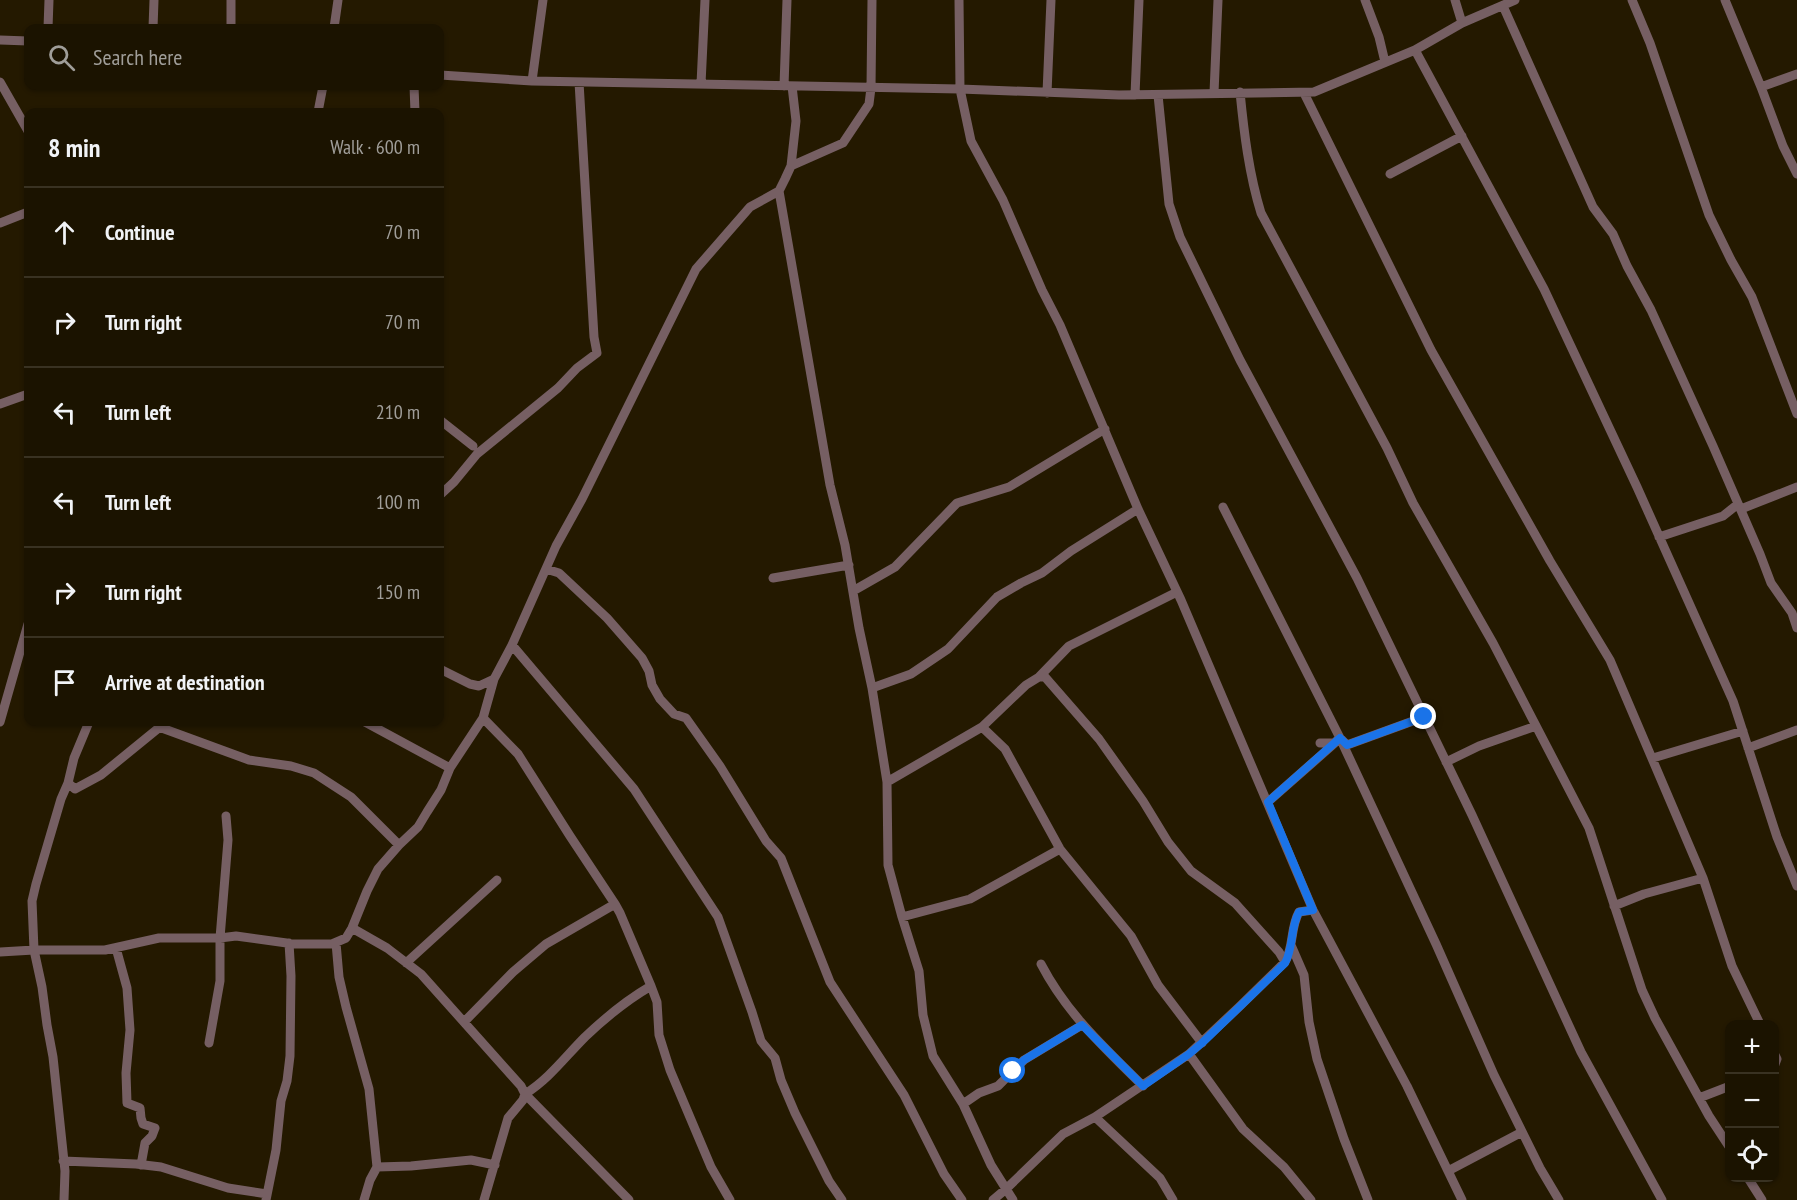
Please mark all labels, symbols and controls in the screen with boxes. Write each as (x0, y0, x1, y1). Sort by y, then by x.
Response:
search box (24, 24, 444, 90)
icon: search (45, 41, 78, 74)
text: Search here (93, 43, 182, 71)
text: 8 min (48, 131, 101, 164)
text: Walk · 600 m (330, 134, 420, 160)
icon: ahead (48, 216, 81, 249)
text: Continue (105, 218, 175, 246)
text: 70 m (385, 219, 420, 245)
icon: right (48, 306, 81, 339)
text: Turn right (105, 308, 182, 336)
text: 70 m (385, 309, 420, 335)
icon: left (48, 396, 81, 429)
text: Turn left (105, 398, 171, 426)
text: 210 m (376, 399, 420, 425)
icon: left (48, 486, 81, 519)
text: Turn left (105, 488, 171, 516)
text: 100 m (376, 489, 420, 515)
icon: right (48, 576, 81, 609)
text: Turn right (105, 578, 182, 606)
text: 150 m (376, 579, 420, 605)
icon: arrive (48, 666, 81, 699)
text: Arrive at destination (105, 668, 265, 696)
route end (1410, 703, 1436, 729)
map controls (1725, 1020, 1779, 1182)
button: + (1725, 1020, 1779, 1074)
route start (999, 1057, 1025, 1083)
button: − (1725, 1074, 1779, 1128)
button: locate (1725, 1128, 1779, 1182)

